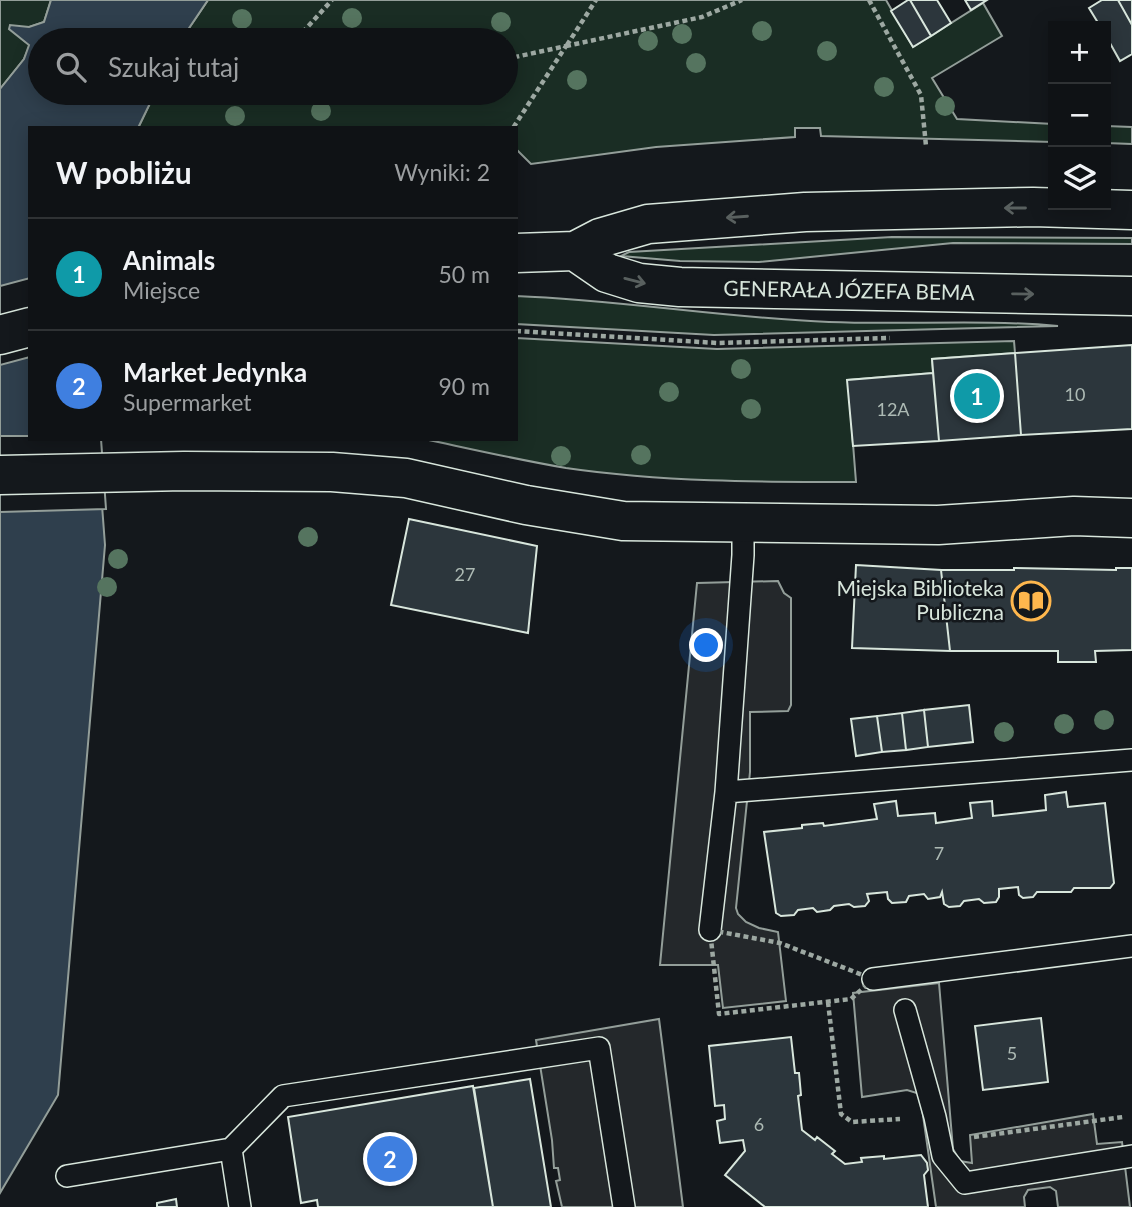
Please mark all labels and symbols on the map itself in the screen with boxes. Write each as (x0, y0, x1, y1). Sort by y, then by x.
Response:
one-way arrow (1004, 201, 1027, 214)
one-way arrow (727, 211, 749, 224)
one-way arrow (623, 275, 646, 288)
street label: GENERAŁA JÓZEFA BEMA (723, 275, 976, 304)
one-way arrow (1011, 287, 1034, 301)
pin: 1 (954, 370, 1000, 422)
house number: 10 (1065, 383, 1085, 405)
house number: 12A (876, 398, 910, 420)
house number: 27 (455, 563, 475, 585)
place label: Miejska Biblioteka Publiczna (836, 575, 1004, 624)
library icon: Miejska Biblioteka Publiczna (1010, 580, 1052, 622)
your location (689, 628, 723, 662)
house number: 7 (934, 842, 944, 864)
house number: 5 (1007, 1042, 1017, 1064)
house number: 6 (754, 1113, 764, 1135)
pin: 2 (367, 1133, 413, 1185)

